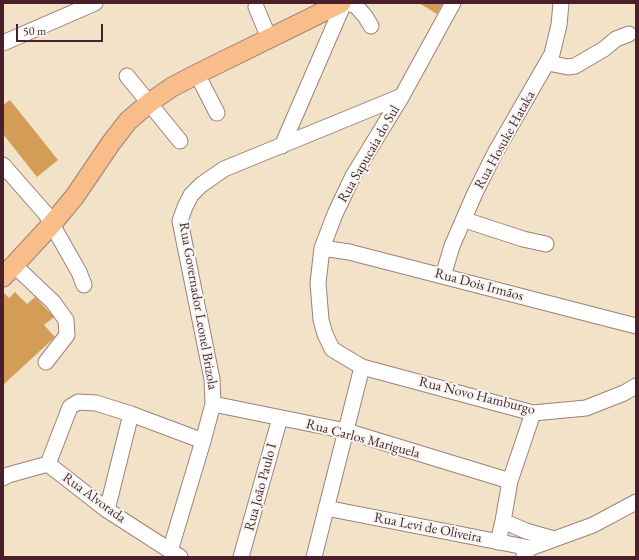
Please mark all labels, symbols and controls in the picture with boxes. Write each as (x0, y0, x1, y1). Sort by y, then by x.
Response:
scale bar (18, 16, 105, 42)
text: 50 m (23, 23, 46, 39)
street label: Rua Hosuke Hataka (471, 88, 539, 192)
street label: Rua Sapucaia do Sul (334, 102, 404, 206)
street label: Rua Governador Leonel Brizola (175, 221, 221, 391)
street label: Rua Dois Irmãos (433, 265, 525, 305)
street label: Rua Novo Hamburgo (417, 373, 537, 419)
street label: Rua Carlos Mariguela (304, 416, 422, 462)
street label: Rua João Paulo I (241, 441, 281, 533)
street label: Rua Alvorada (59, 469, 129, 527)
street label: Rua Levi de Oliveira (373, 509, 483, 547)

